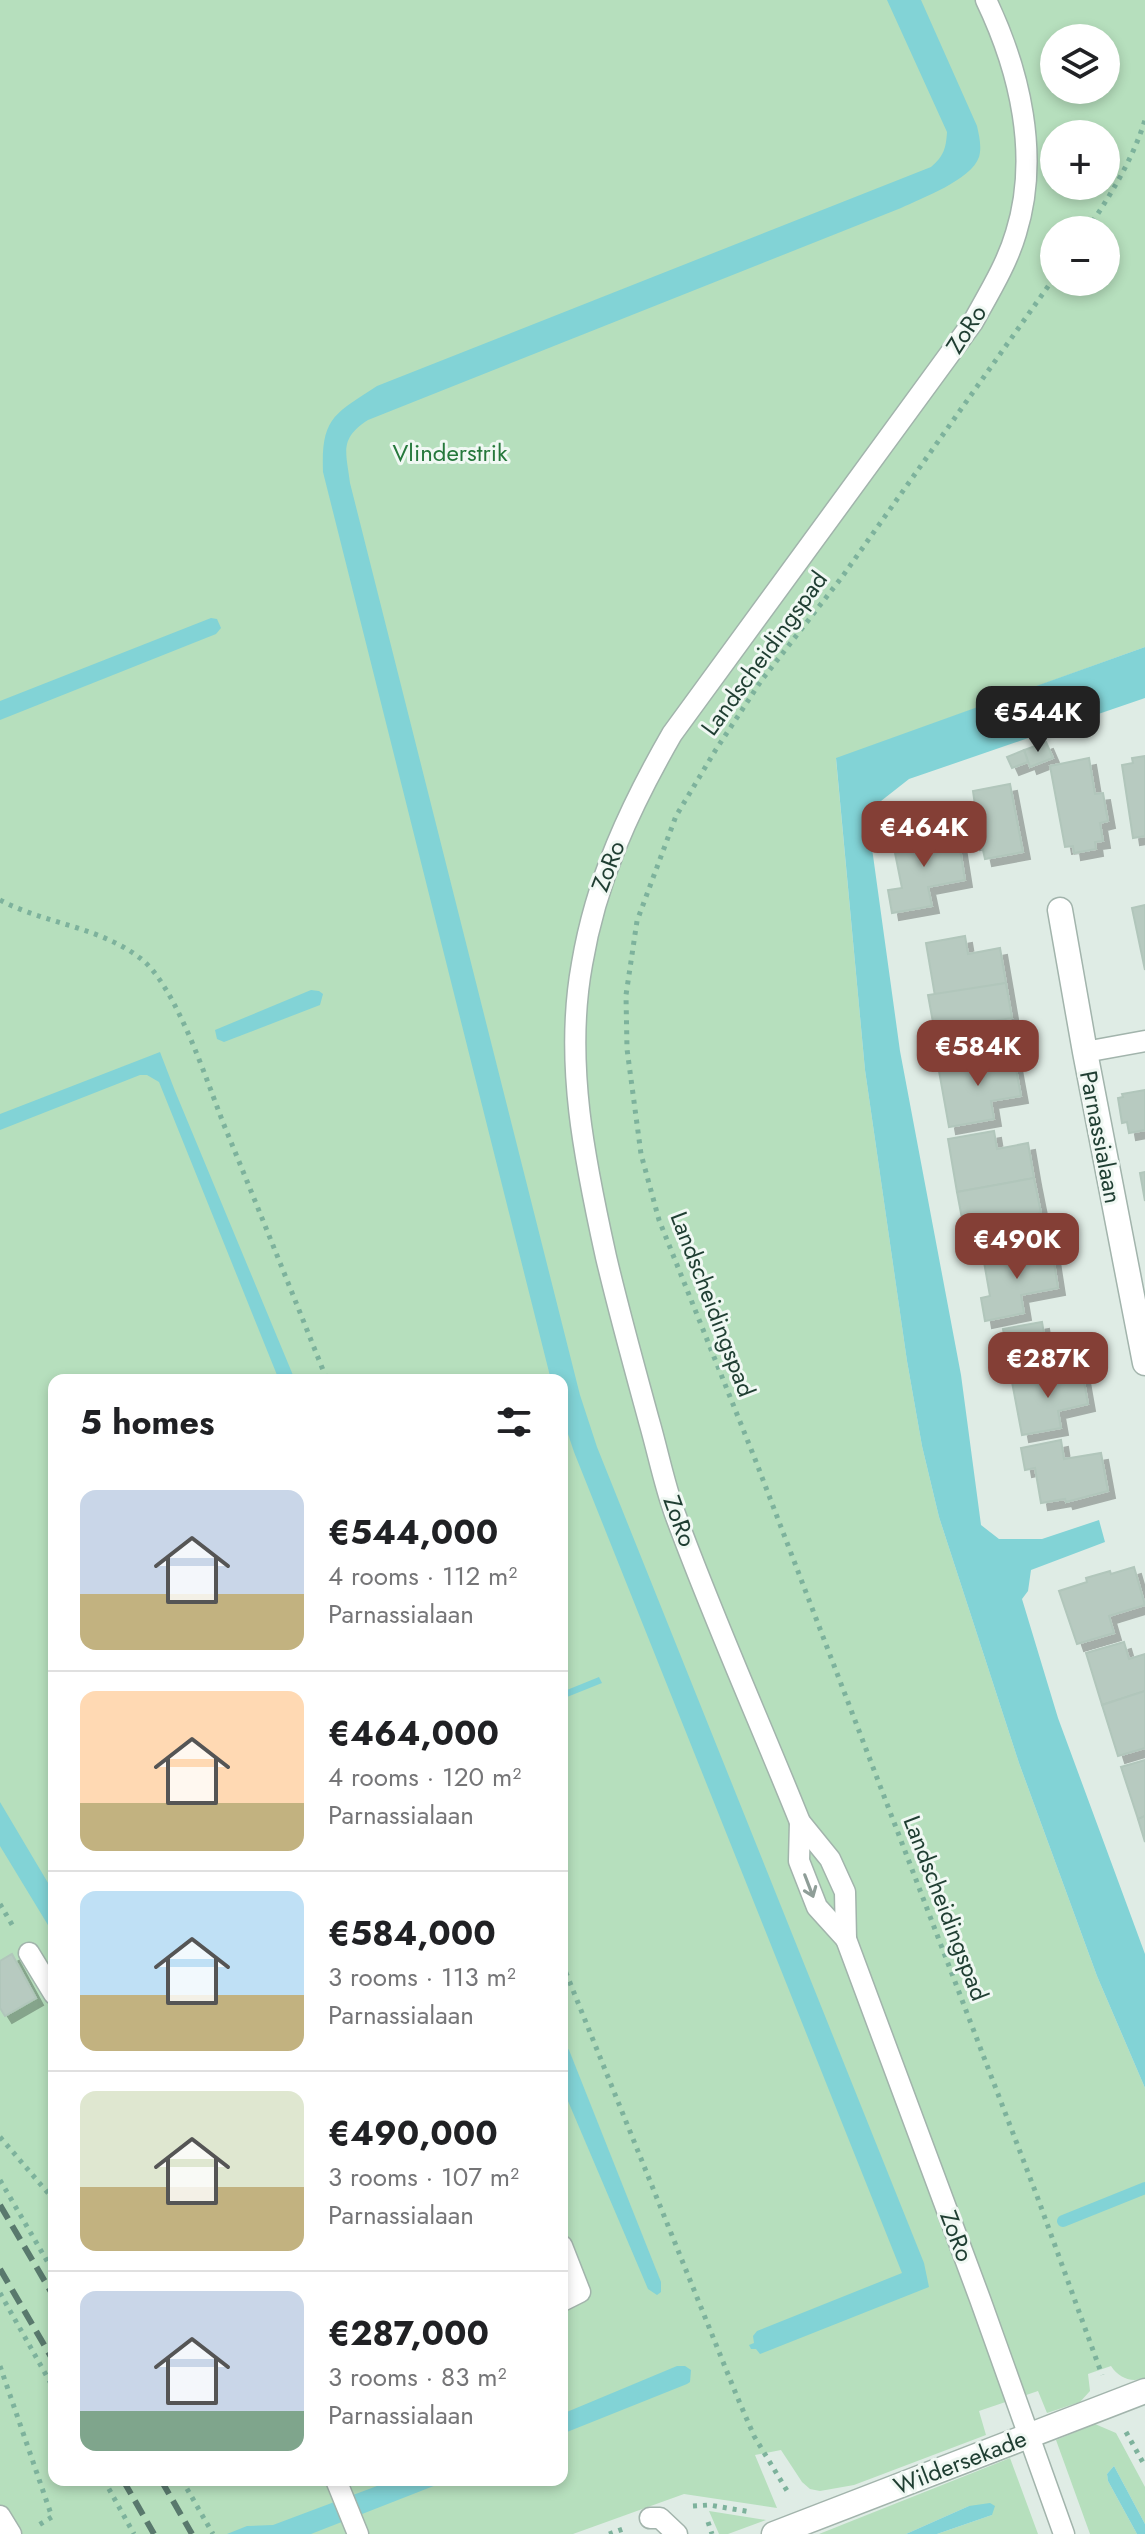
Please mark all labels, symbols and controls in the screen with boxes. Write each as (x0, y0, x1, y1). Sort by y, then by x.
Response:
map controls (1040, 24, 1120, 296)
button: layers (1040, 24, 1120, 104)
button: + (1040, 120, 1120, 200)
button: − (1040, 216, 1120, 296)
street label: ZoRo (937, 298, 995, 360)
park label: Vlinderstrik (393, 435, 508, 470)
street label: Landscheidingspad (692, 564, 836, 742)
pin: €544K (982, 686, 1094, 754)
text: €544K (994, 693, 1082, 731)
pin: €464K (868, 801, 980, 869)
text: €464K (880, 808, 968, 846)
street label: ZoRo (582, 835, 634, 897)
pin: €584K (922, 1020, 1034, 1088)
text: €584K (935, 1027, 1021, 1065)
street label: Parnassialaan (1071, 1068, 1131, 1206)
street label: Landscheidingspad (662, 1206, 764, 1402)
pin: €490K (961, 1213, 1073, 1281)
text: €490K (973, 1220, 1061, 1258)
pin: €287K (992, 1332, 1104, 1400)
text: €287K (1006, 1339, 1090, 1377)
text: 5 homes (80, 1398, 214, 1447)
icon: filters (492, 1400, 536, 1444)
street label: ZoRo (655, 1491, 705, 1551)
text: €544,000 (328, 1508, 498, 1557)
icon: home (144, 1522, 240, 1618)
text: 4 rooms · 112 m² (328, 1557, 517, 1595)
text: Parnassialaan (328, 1595, 474, 1633)
text: €464,000 (328, 1709, 499, 1758)
icon: home (144, 1723, 240, 1819)
text: 4 rooms · 120 m² (328, 1758, 521, 1796)
text: Parnassialaan (328, 1796, 474, 1834)
street label: Landscheidingspad (895, 1810, 997, 2006)
one-way arrow (803, 1873, 817, 1898)
text: €584,000 (328, 1909, 496, 1958)
icon: home (144, 1923, 240, 2019)
text: 3 rooms · 113 m² (328, 1958, 516, 1996)
text: Parnassialaan (328, 1996, 474, 2034)
text: €490,000 (328, 2109, 498, 2158)
icon: home (144, 2123, 240, 2219)
text: 3 rooms · 107 m² (328, 2158, 519, 2196)
text: Parnassialaan (328, 2196, 474, 2234)
street label: ZoRo (931, 2205, 983, 2267)
text: €287,000 (328, 2309, 489, 2358)
icon: home (144, 2323, 240, 2419)
text: 3 rooms · 83 m² (328, 2358, 507, 2396)
text: Parnassialaan (328, 2396, 474, 2434)
street label: Wildersekade (888, 2421, 1032, 2503)

